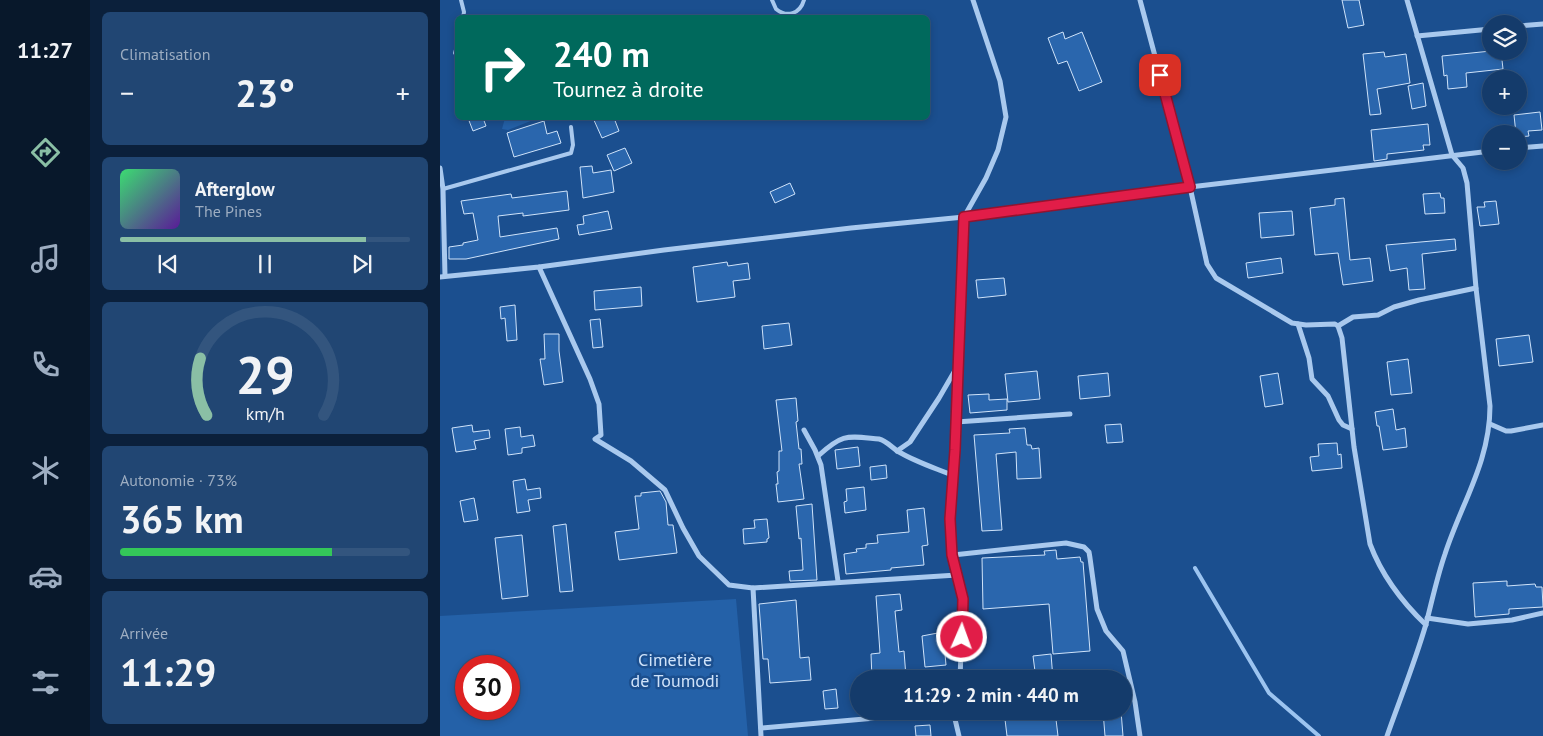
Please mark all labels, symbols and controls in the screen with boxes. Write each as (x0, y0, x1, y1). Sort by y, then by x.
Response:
map controls (1482, 15, 1527, 170)
button: layers (1482, 15, 1527, 60)
text: 240 m (553, 31, 650, 77)
icon: right (470, 35, 535, 100)
text: 11:27 (17, 36, 73, 64)
text: Climatisation (120, 44, 210, 64)
pin (1139, 54, 1181, 96)
icon: arrive (1146, 61, 1174, 89)
text: 23° (235, 68, 295, 117)
button: + (1482, 70, 1527, 115)
text: − (120, 74, 134, 111)
text: + (396, 74, 410, 111)
text: Tournez à droite (553, 75, 704, 103)
button: − (1482, 125, 1527, 170)
icon: directions (28, 135, 63, 170)
text: Afterglow (195, 177, 275, 201)
text: The Pines (195, 201, 262, 221)
icon: music (28, 241, 63, 276)
icon: previous (154, 250, 182, 278)
icon: pause (251, 250, 279, 278)
icon: next (348, 250, 376, 278)
text: 29 (236, 341, 294, 408)
icon: phone (28, 347, 63, 382)
text: km/h (245, 402, 285, 425)
icon: climate (28, 453, 63, 488)
text: Autonomie · 73% (120, 470, 237, 490)
text: 365 km (120, 494, 244, 543)
icon: car (28, 559, 63, 594)
position arrow (935, 610, 987, 662)
text: Arrivée (120, 623, 168, 643)
text: 11:29 (120, 647, 216, 696)
park label: Cimetière de Toumodi (631, 648, 719, 692)
speed limit sign: 30 (455, 655, 520, 720)
icon: filters (28, 665, 63, 700)
text: 11:29 · 2 min · 440 m (903, 683, 1079, 707)

